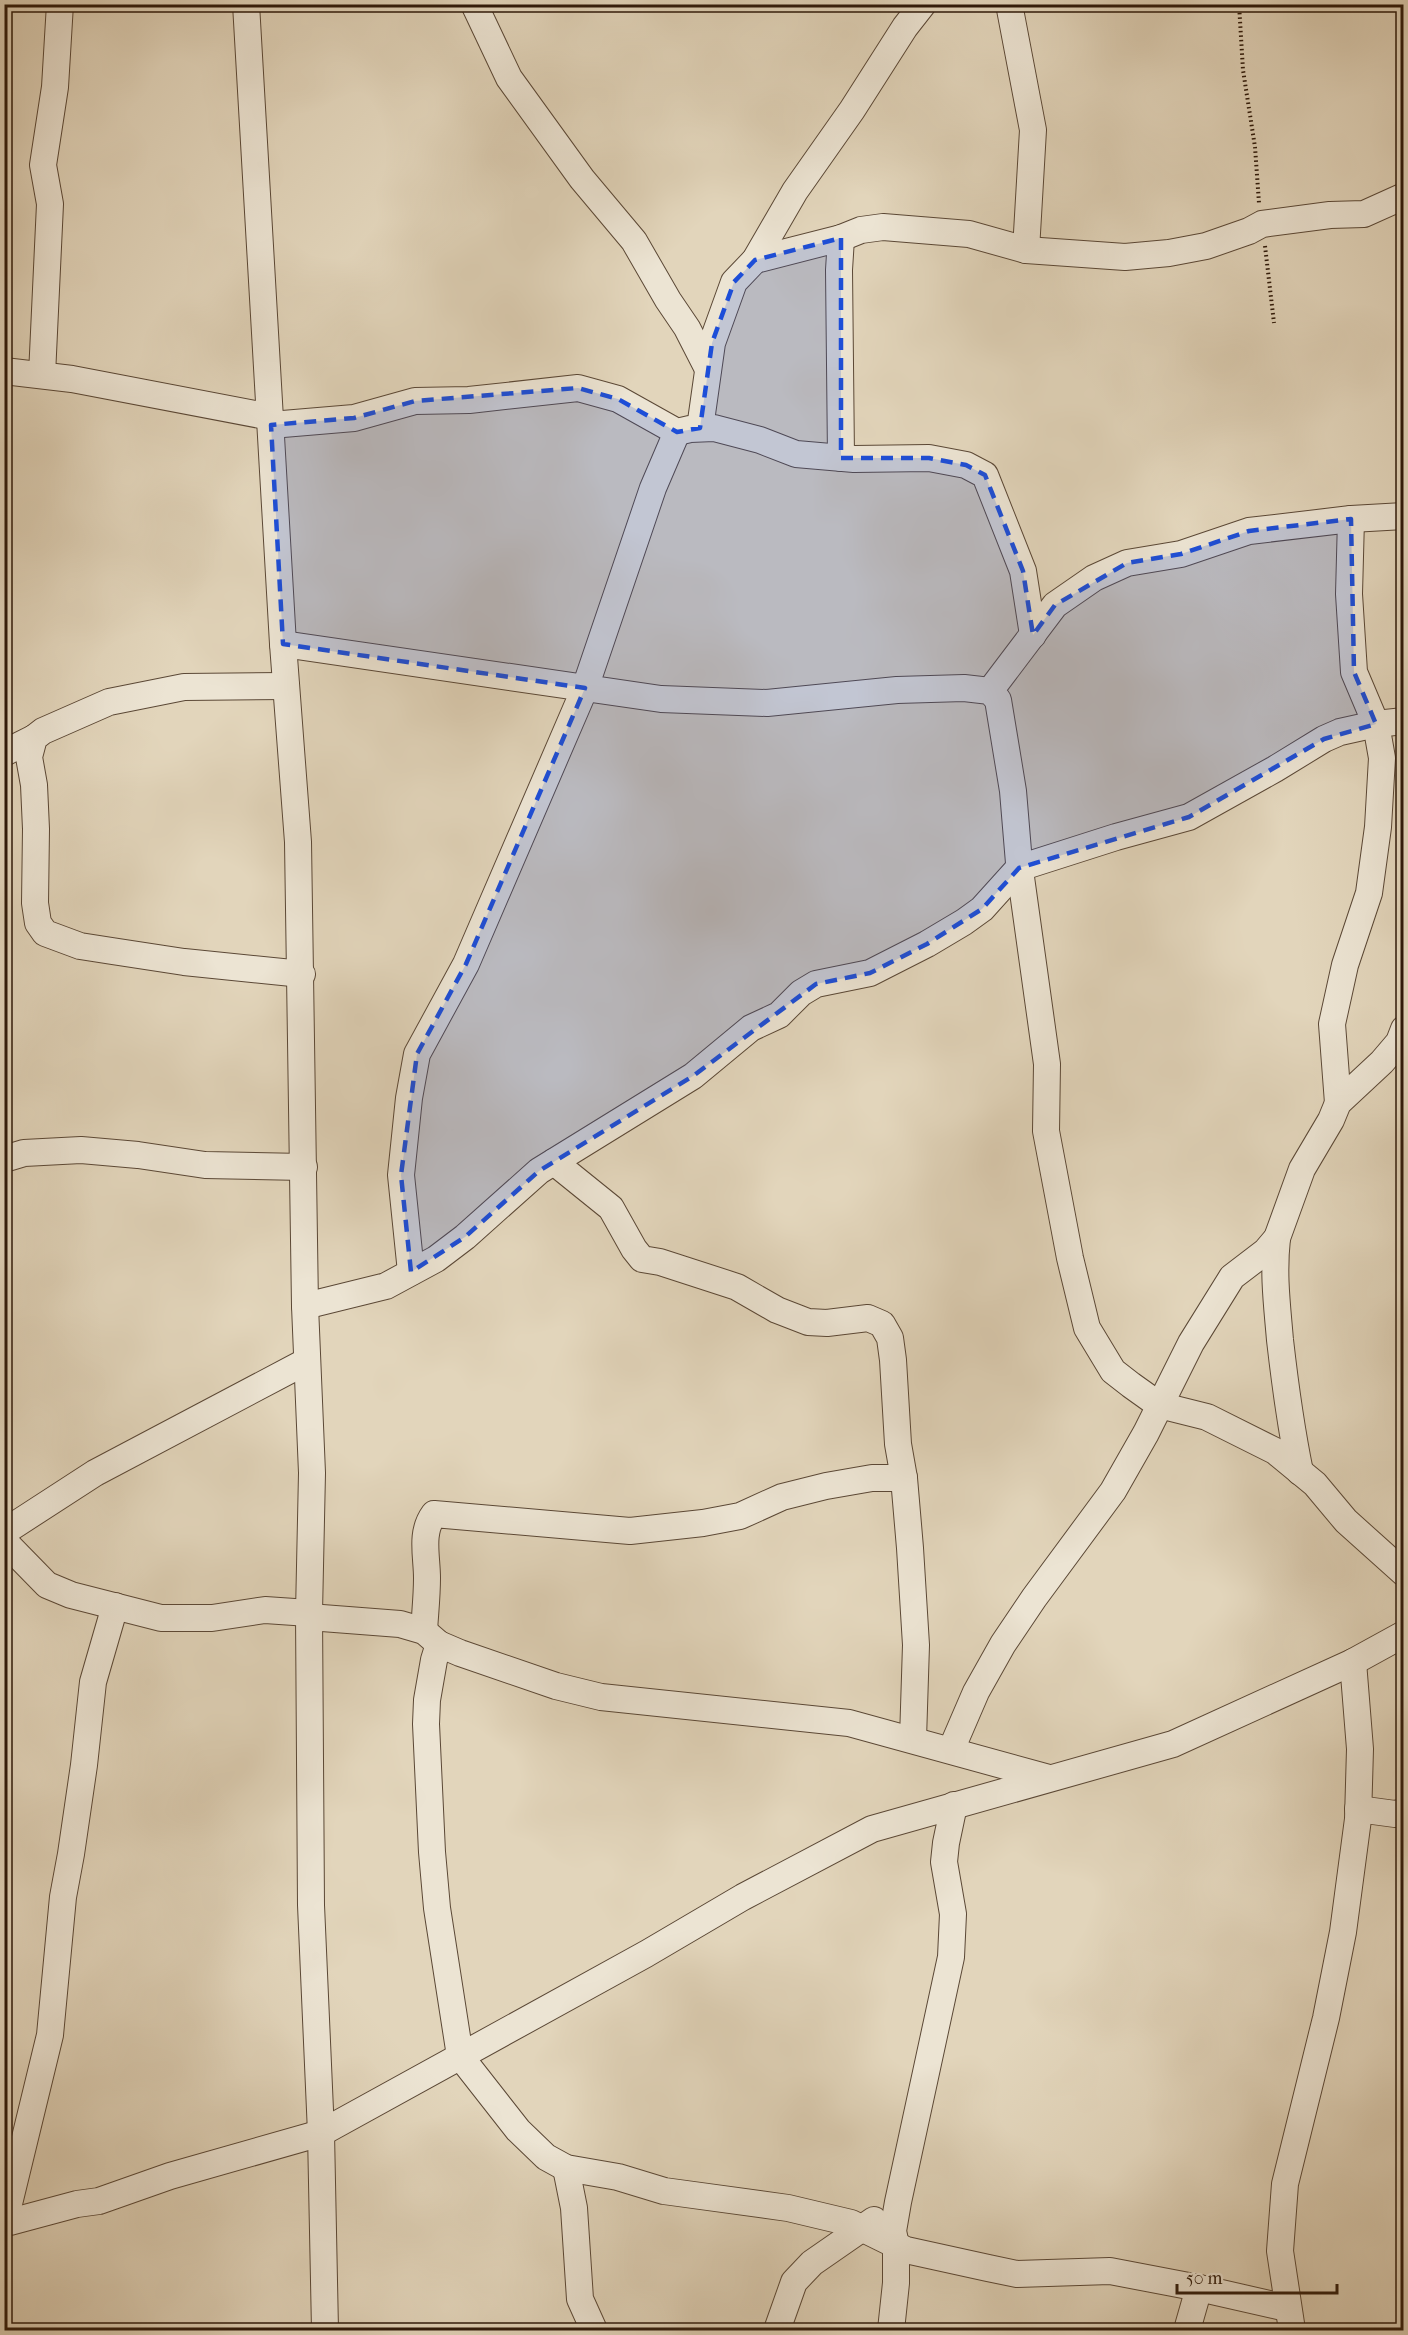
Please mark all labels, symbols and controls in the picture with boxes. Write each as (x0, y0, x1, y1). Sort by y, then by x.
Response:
scale bar (1177, 2257, 1338, 2295)
text: 50 m (1186, 2268, 1223, 2289)

